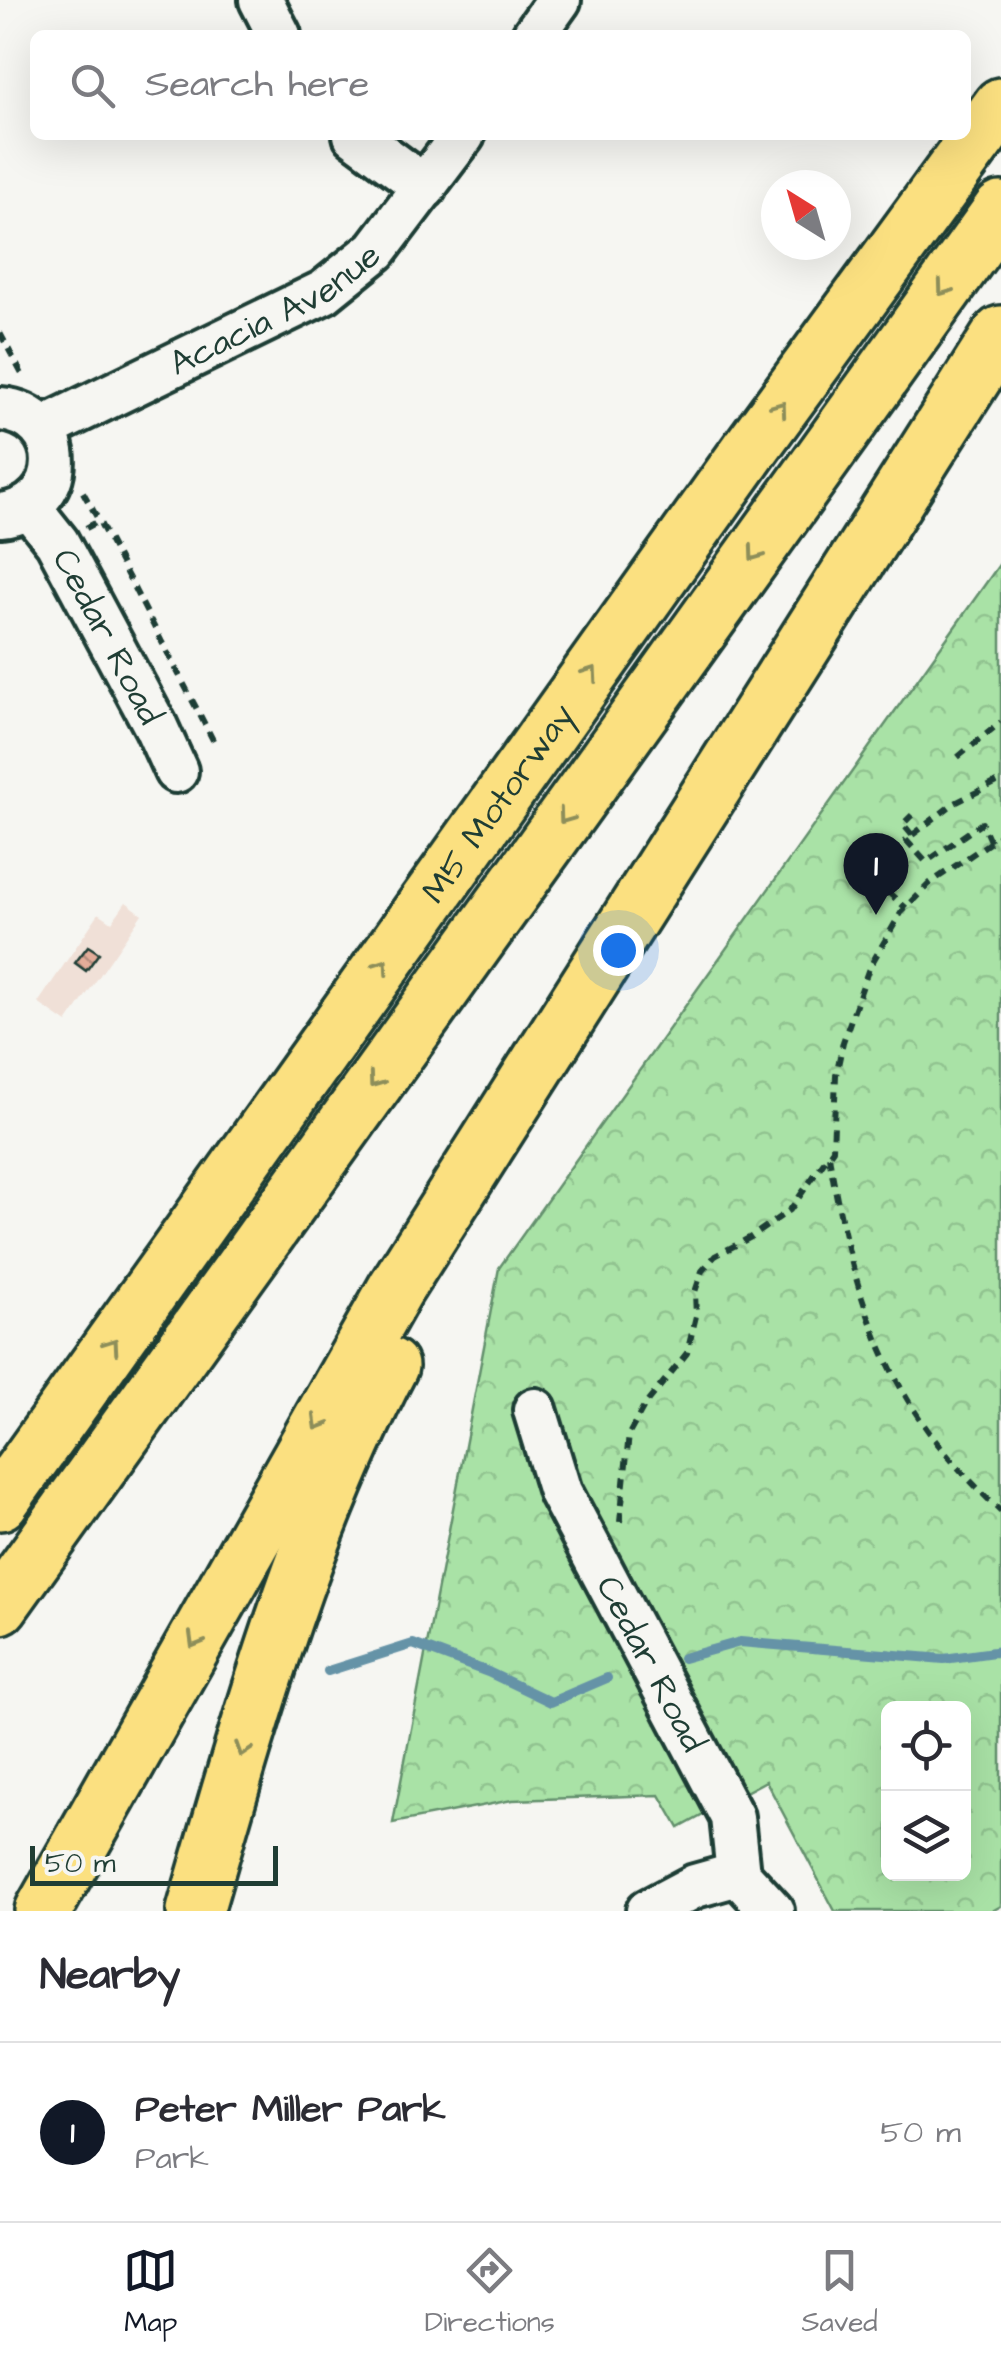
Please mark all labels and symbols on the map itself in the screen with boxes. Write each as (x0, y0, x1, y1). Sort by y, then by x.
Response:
north arrow (761, 170, 851, 260)
street label: Acacia Avenue (161, 231, 391, 388)
one-way arrow (938, 278, 956, 297)
one-way arrow (768, 401, 786, 420)
street label: Cedar Road (40, 540, 175, 733)
one-way arrow (749, 542, 767, 561)
one-way arrow (579, 666, 597, 684)
street label: M5 Motorway (410, 693, 587, 913)
one-way arrow (559, 806, 578, 825)
pin: 1 (844, 832, 908, 915)
your location (593, 925, 644, 976)
one-way arrow (370, 959, 388, 977)
one-way arrow (370, 1070, 387, 1088)
one-way arrow (100, 1337, 118, 1356)
one-way arrow (312, 1412, 332, 1430)
street label: Cedar Road (584, 1567, 718, 1761)
one-way arrow (187, 1630, 207, 1648)
one-way arrow (234, 1741, 254, 1758)
scale bar (30, 1841, 278, 1886)

